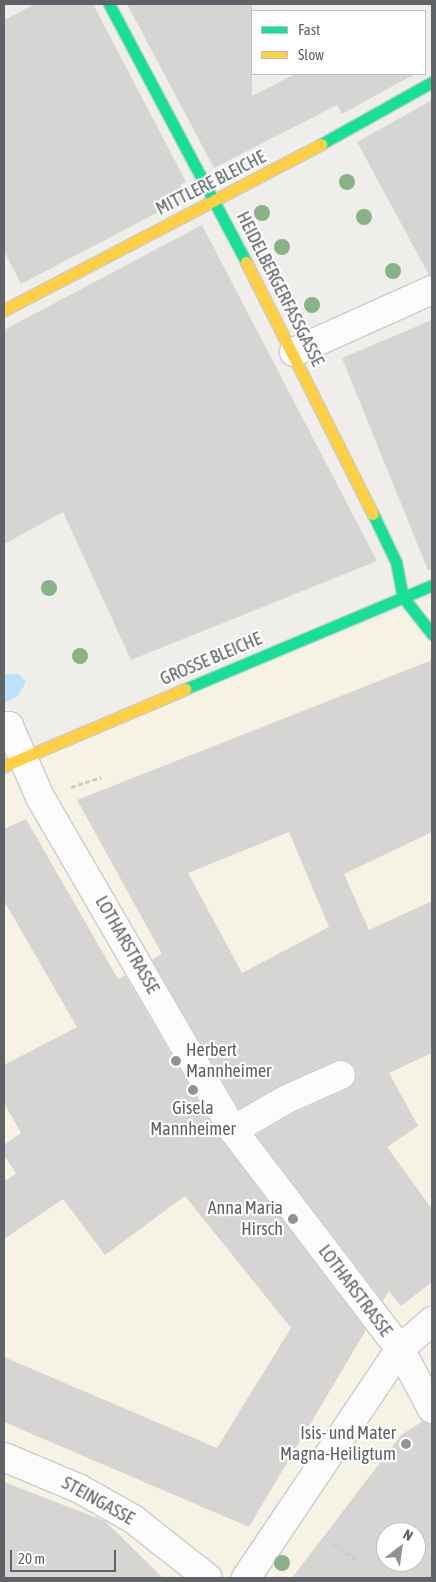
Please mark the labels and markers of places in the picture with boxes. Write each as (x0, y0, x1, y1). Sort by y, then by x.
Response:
place label: Herbert Mannheimer (186, 1040, 271, 1082)
marker: Herbert Mannheimer (170, 1055, 182, 1067)
marker: Gisela Mannheimer (187, 1084, 199, 1096)
place label: Gisela Mannheimer (150, 1098, 236, 1140)
place label: Anna Maria Hirsch (208, 1198, 283, 1240)
marker: Anna Maria Hirsch (287, 1213, 299, 1225)
place label: Isis- und Mater Magna-Heiligtum (280, 1423, 396, 1466)
marker: Isis- und Mater Magna-Heiligtum (400, 1438, 412, 1450)

